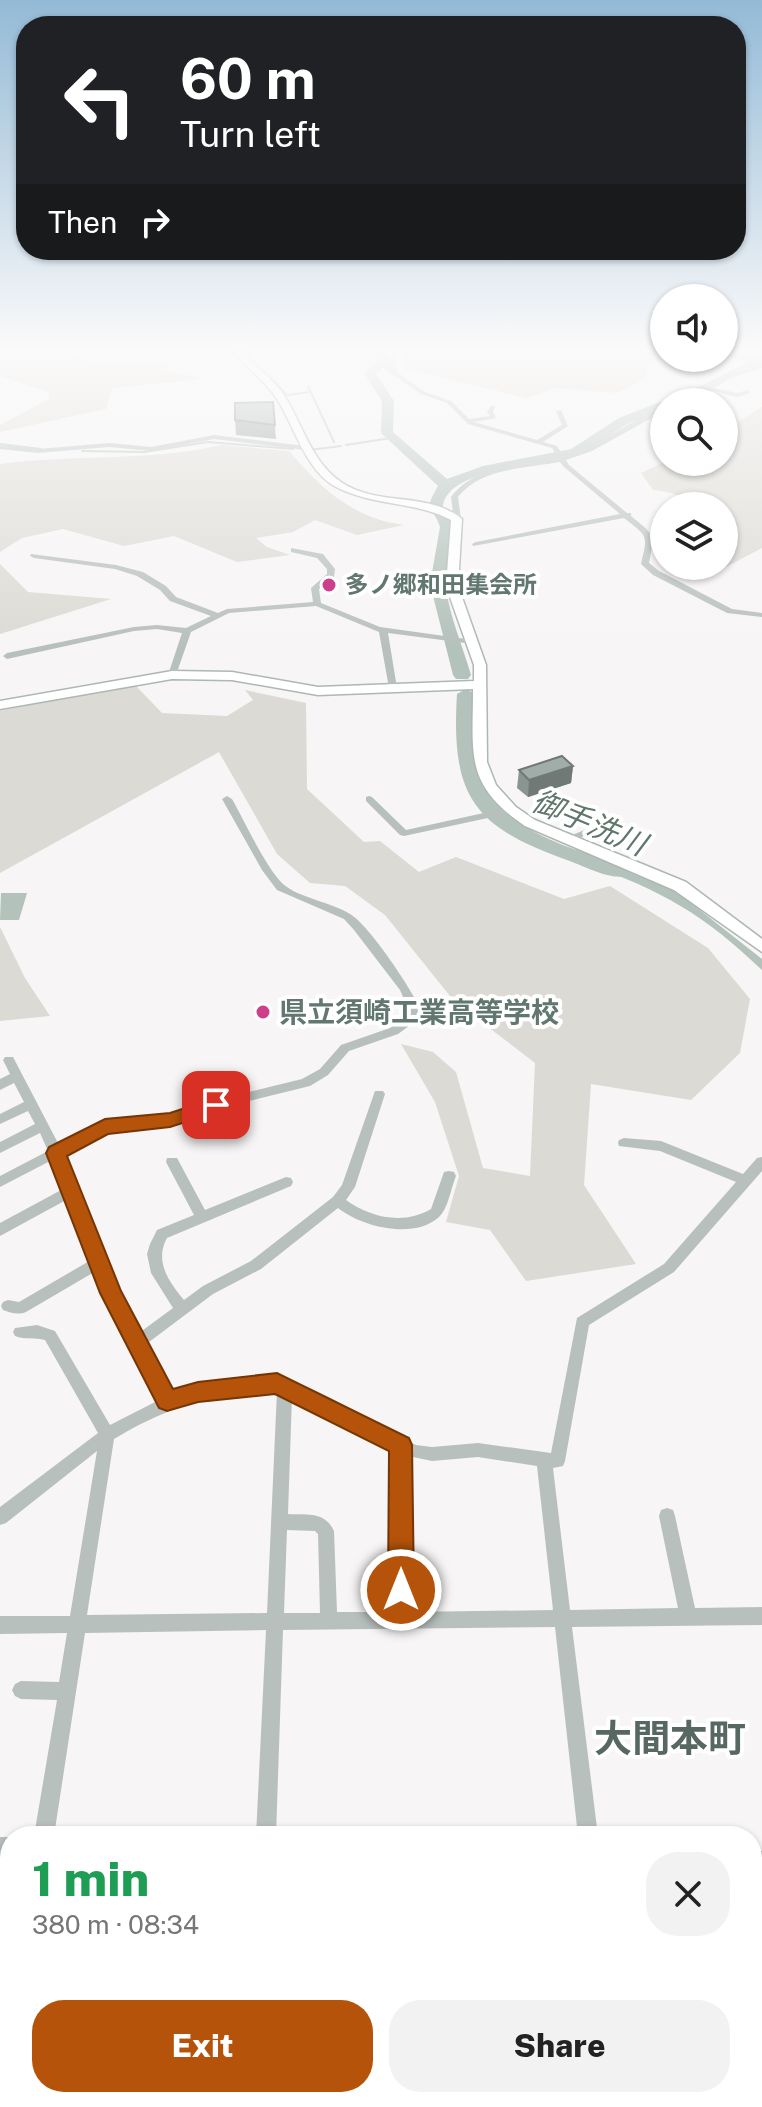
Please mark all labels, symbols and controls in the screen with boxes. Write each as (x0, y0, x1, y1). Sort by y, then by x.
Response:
text: 60 m (180, 46, 316, 112)
icon: left (48, 48, 152, 152)
text: Turn left (180, 113, 321, 155)
icon: right (133, 200, 177, 244)
text: Then (48, 204, 117, 240)
map controls (650, 284, 738, 580)
button: sound (650, 284, 738, 372)
button: search (650, 388, 738, 476)
button: layers (650, 492, 738, 580)
place label: 多ノ郷和田集会所 (345, 570, 537, 598)
marker: 多ノ郷和田集会所 (320, 576, 338, 594)
water label: 御手洗川 (527, 782, 654, 863)
place label: 県立須崎工業高等学校 (279, 995, 559, 1028)
marker: 県立須崎工業高等学校 (254, 1003, 272, 1021)
pin (182, 1071, 250, 1139)
icon: arrive (194, 1083, 238, 1127)
position arrow (359, 1548, 443, 1632)
district label: 大間本町 (594, 1716, 746, 1761)
text: 1 min (32, 1850, 149, 1907)
button: close (646, 1852, 730, 1936)
text: 380 m · 08:34 (32, 1909, 199, 1940)
button: Exit (32, 2000, 373, 2092)
button: Share (389, 2000, 730, 2092)

